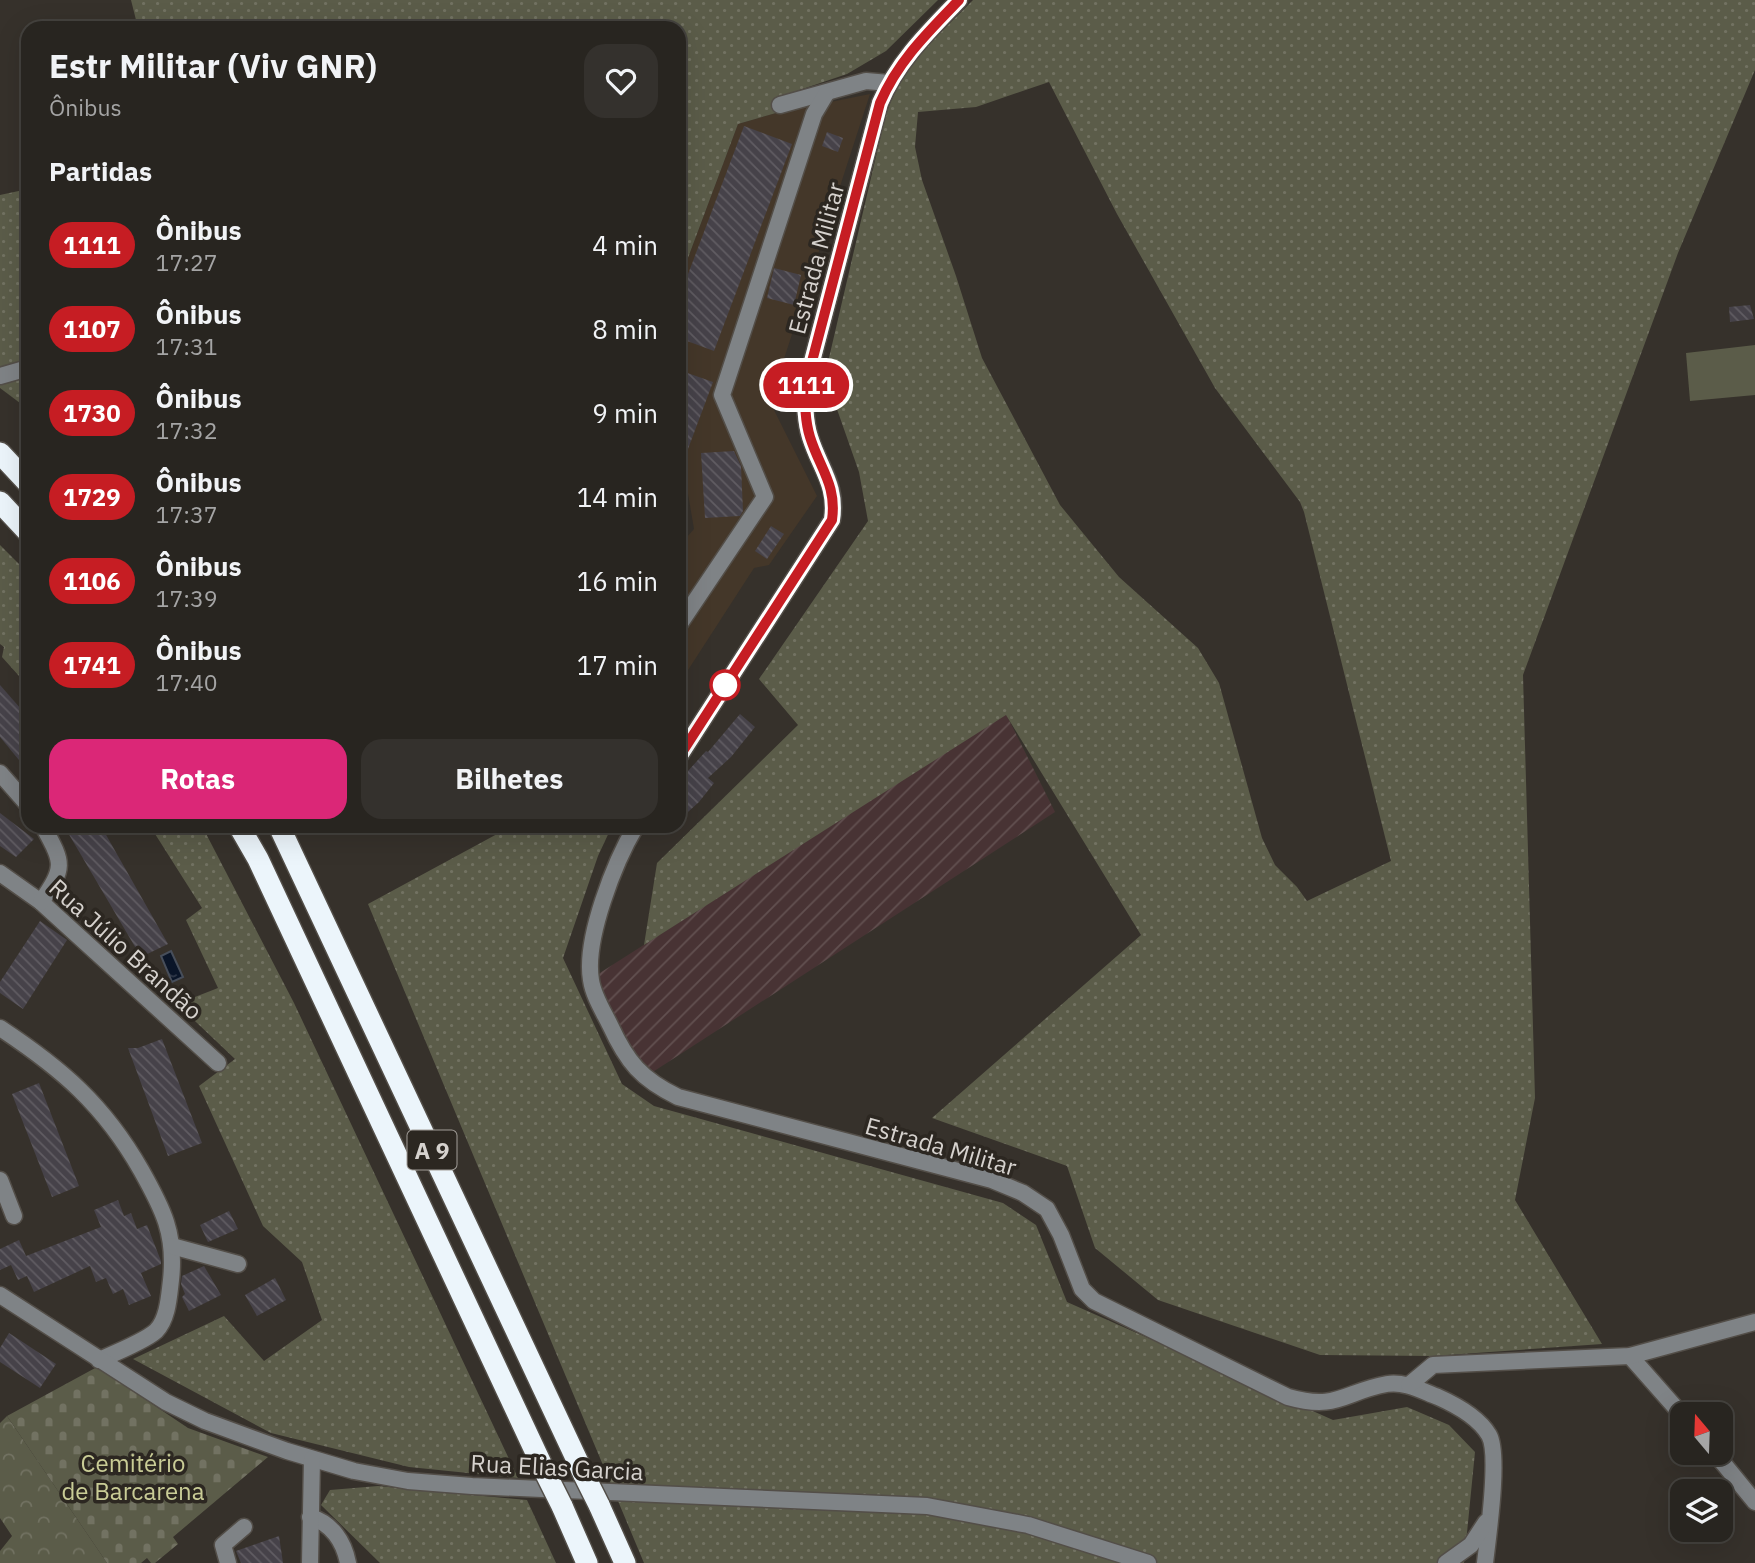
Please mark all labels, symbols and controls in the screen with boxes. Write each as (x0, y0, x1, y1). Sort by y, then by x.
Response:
text: Estr Militar (Viv GNR) (49, 44, 377, 87)
button: heart (584, 44, 658, 118)
text: Ônibus (49, 92, 122, 122)
text: Partidas (49, 154, 152, 188)
street label: Estrada Militar (780, 178, 852, 337)
text: Ônibus (156, 213, 242, 247)
text: 4 min (592, 228, 658, 262)
text: 1111 (63, 229, 121, 261)
text: 17:27 (156, 247, 218, 277)
text: Ônibus (156, 297, 242, 331)
text: 8 min (592, 312, 658, 346)
text: 1107 (63, 313, 121, 345)
text: 17:31 (156, 331, 218, 361)
line badge: 1111 (757, 362, 855, 408)
text: 1111 (777, 369, 835, 401)
text: Ônibus (156, 381, 242, 415)
text: 9 min (592, 396, 658, 430)
text: 1730 (63, 397, 121, 429)
text: 17:32 (156, 415, 218, 445)
text: Ônibus (156, 465, 242, 499)
text: 14 min (577, 480, 658, 514)
text: 1729 (63, 481, 121, 513)
text: 17:37 (156, 499, 218, 529)
text: Ônibus (156, 549, 242, 583)
text: 16 min (577, 564, 658, 598)
text: 1106 (63, 565, 121, 597)
text: 17:39 (156, 583, 218, 613)
text: Ônibus (156, 633, 242, 667)
text: 17 min (577, 648, 658, 682)
text: 1741 (63, 649, 121, 681)
text: 17:40 (156, 667, 218, 697)
unlabelled marker (710, 670, 740, 700)
button: Rotas (49, 739, 347, 819)
button: Bilhetes (361, 739, 658, 819)
street label: Rua Júlio Brandão (42, 872, 210, 1026)
street label: Estrada Militar (862, 1109, 1021, 1183)
road number: A 9 (408, 1130, 457, 1170)
north arrow (1670, 1402, 1732, 1465)
map controls (1670, 1402, 1733, 1542)
street label: Rua Elias Garcia (470, 1446, 645, 1488)
park label: Cemitério de Barcarena (61, 1447, 205, 1507)
button: layers (1670, 1479, 1733, 1542)

